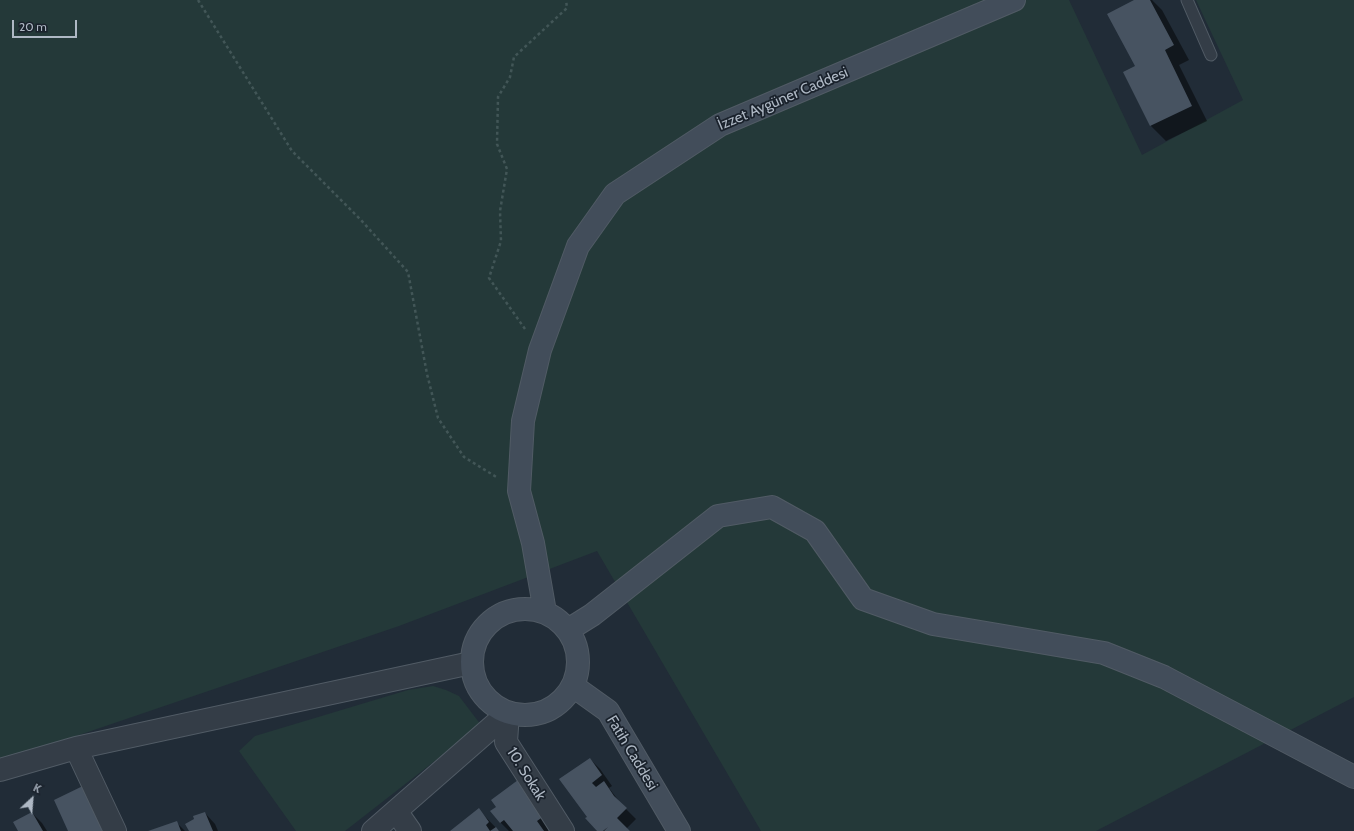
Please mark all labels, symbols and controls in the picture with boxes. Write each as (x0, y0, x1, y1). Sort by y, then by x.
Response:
scale bar (14, 12, 79, 38)
text: 20 m (19, 19, 47, 34)
street label: İzzet Aygüner Caddesi (715, 63, 851, 135)
street label: Fatih Caddesi (603, 712, 661, 794)
street label: 10. Sokak (503, 744, 549, 804)
north arrow (12, 779, 52, 819)
text: K (31, 780, 43, 796)

